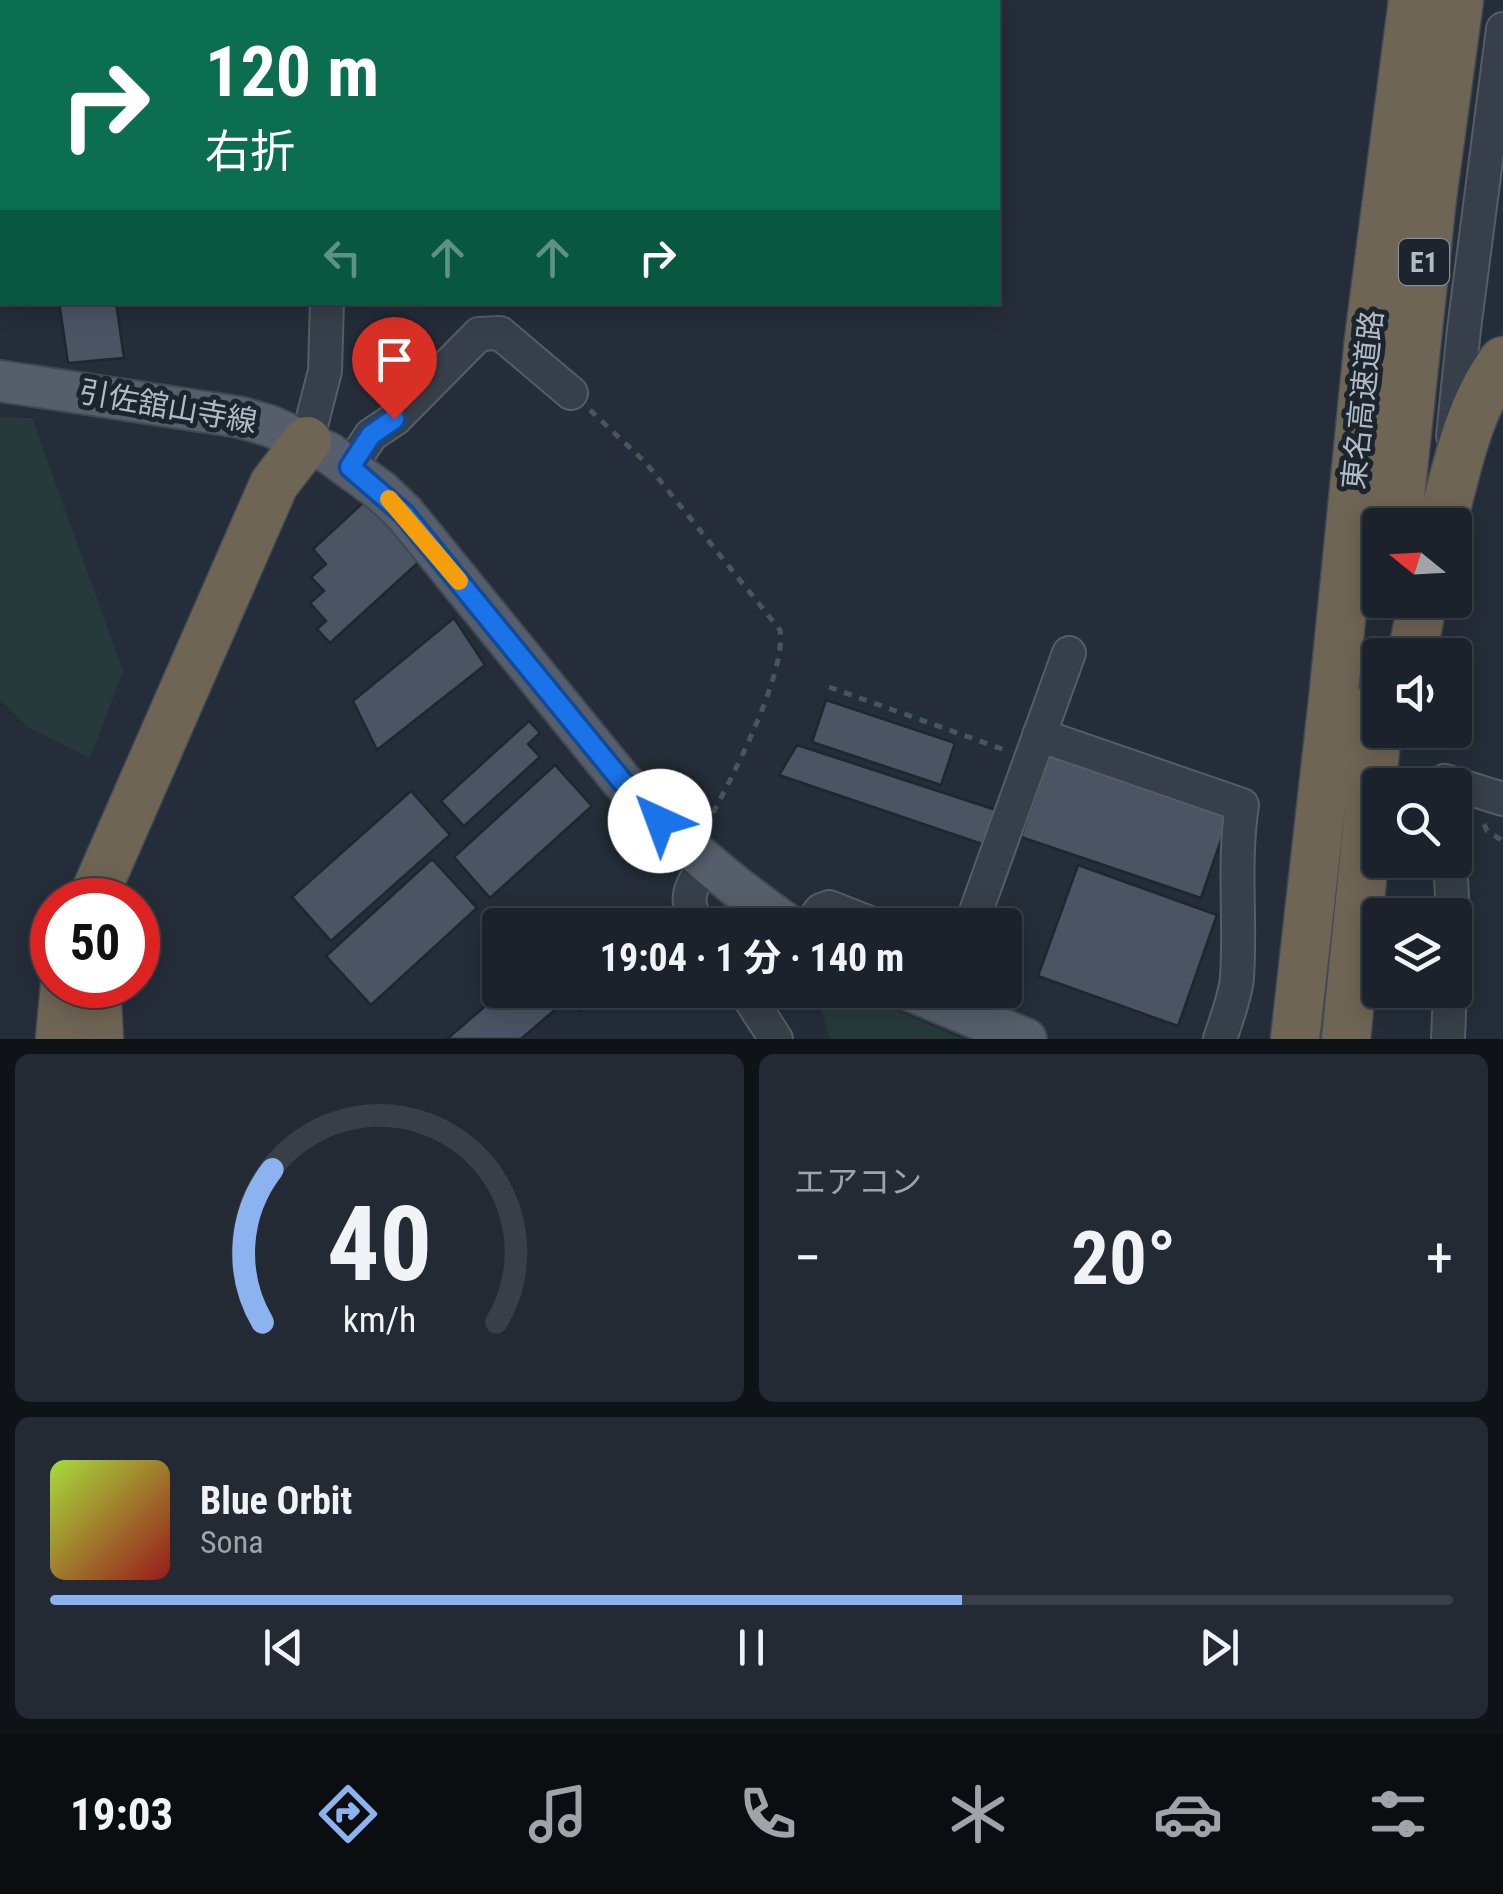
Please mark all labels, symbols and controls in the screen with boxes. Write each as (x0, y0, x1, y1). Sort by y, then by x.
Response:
text: 120 m (205, 31, 379, 113)
icon: right (40, 40, 170, 170)
text: 右折 (205, 125, 295, 178)
icon: left (315, 230, 370, 285)
icon: ahead (420, 230, 475, 285)
icon: ahead (525, 230, 580, 285)
icon: right (630, 230, 685, 285)
road number: E1 (1399, 239, 1449, 285)
street label: 東名高速道路 (1336, 309, 1389, 491)
pin (352, 317, 437, 420)
icon: arrive (367, 332, 422, 387)
street label: 引佐舘山寺線 (76, 374, 260, 439)
north arrow (1362, 508, 1472, 618)
map controls (1362, 508, 1472, 1008)
button: sound (1362, 638, 1472, 748)
button: search (1362, 768, 1472, 878)
position arrow (608, 769, 712, 873)
speed limit sign: 50 (30, 878, 160, 1008)
button: layers (1362, 898, 1472, 1008)
text: 19:04 · 1 分 · 140 m (600, 936, 904, 980)
text: エアコン (794, 1163, 922, 1201)
text: 40 (327, 1184, 432, 1305)
text: 20° (1071, 1214, 1176, 1302)
text: − (794, 1226, 822, 1290)
text: + (1426, 1226, 1453, 1290)
text: km/h (343, 1299, 416, 1341)
text: Blue Orbit (200, 1479, 352, 1523)
text: Sona (200, 1523, 263, 1561)
icon: previous (256, 1620, 311, 1675)
icon: pause (724, 1620, 779, 1675)
icon: next (1192, 1620, 1247, 1675)
icon: directions (313, 1779, 383, 1849)
icon: music (523, 1779, 593, 1849)
icon: phone (733, 1779, 803, 1849)
icon: climate (943, 1779, 1013, 1849)
icon: car (1153, 1779, 1223, 1849)
icon: filters (1363, 1779, 1433, 1849)
text: 19:03 (70, 1788, 173, 1841)

